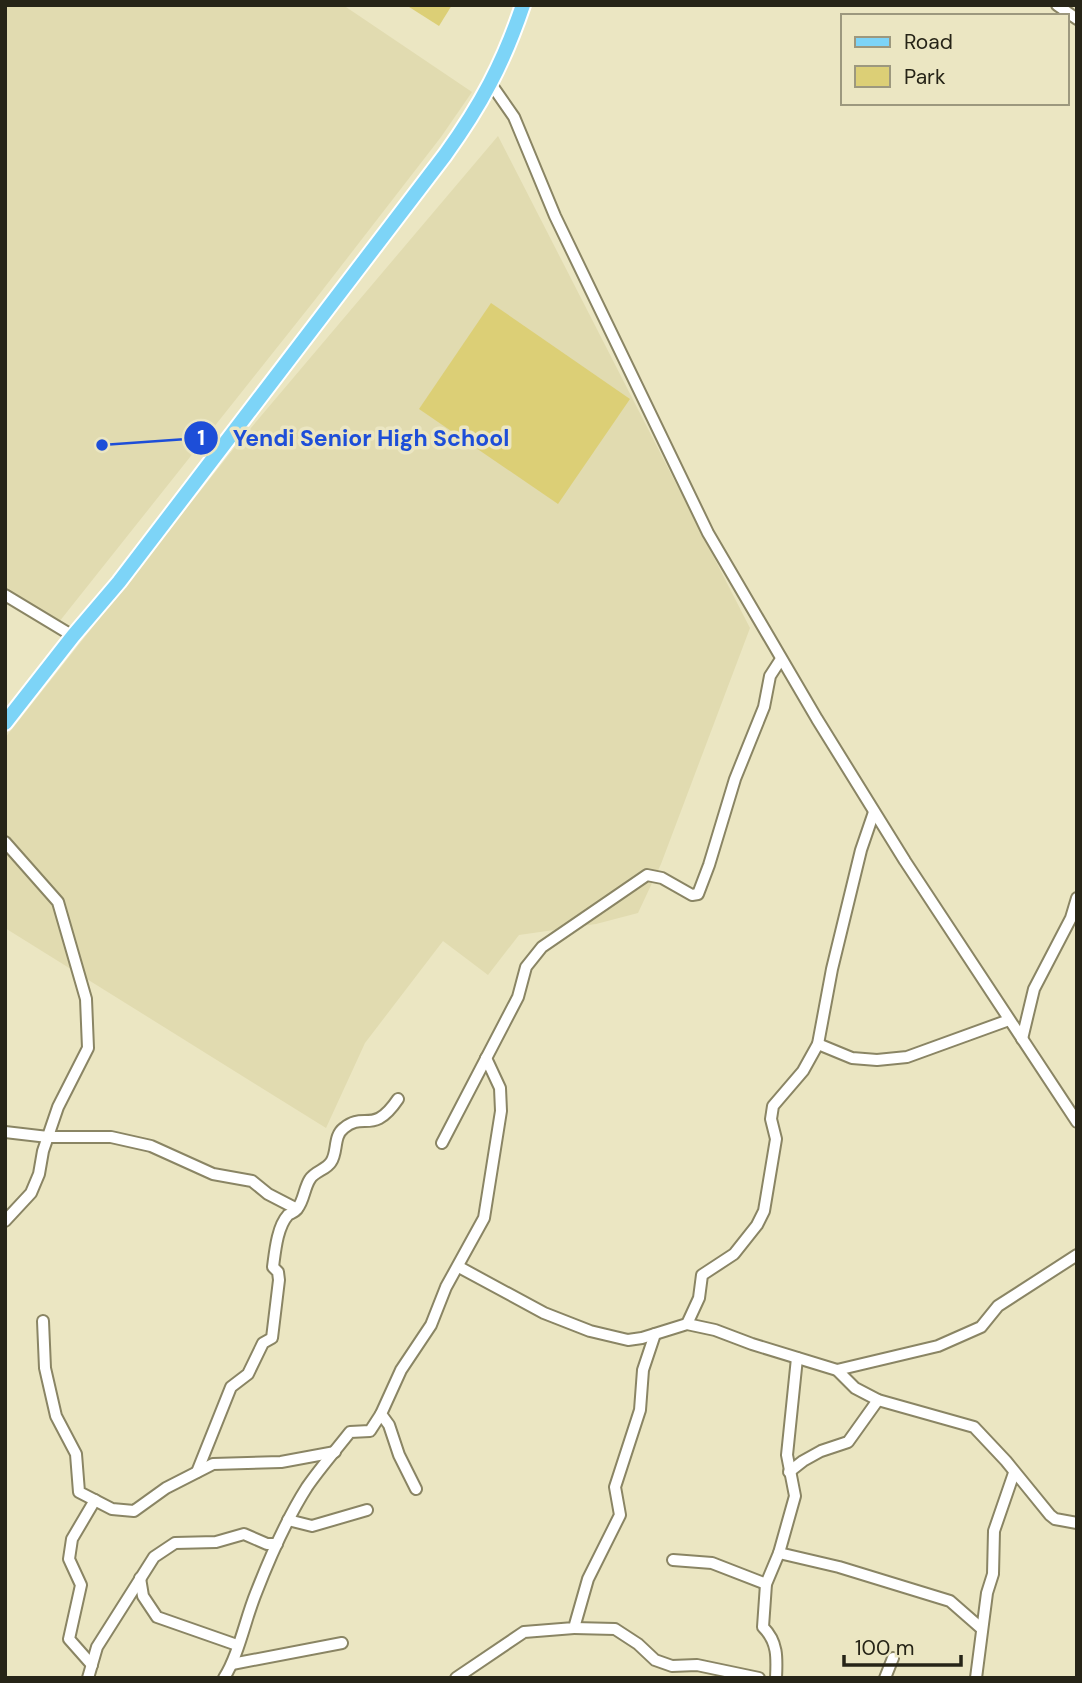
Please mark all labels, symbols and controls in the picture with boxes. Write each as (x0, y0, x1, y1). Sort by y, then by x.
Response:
legend (841, 14, 1068, 105)
text: Road (904, 28, 953, 56)
text: Park (904, 63, 946, 91)
callout: Yendi Senior High School (184, 416, 523, 460)
text: Yendi Senior High School (233, 423, 509, 453)
text: 1 (197, 424, 205, 452)
scale bar (844, 1624, 961, 1668)
text: 100 m (855, 1634, 915, 1662)

